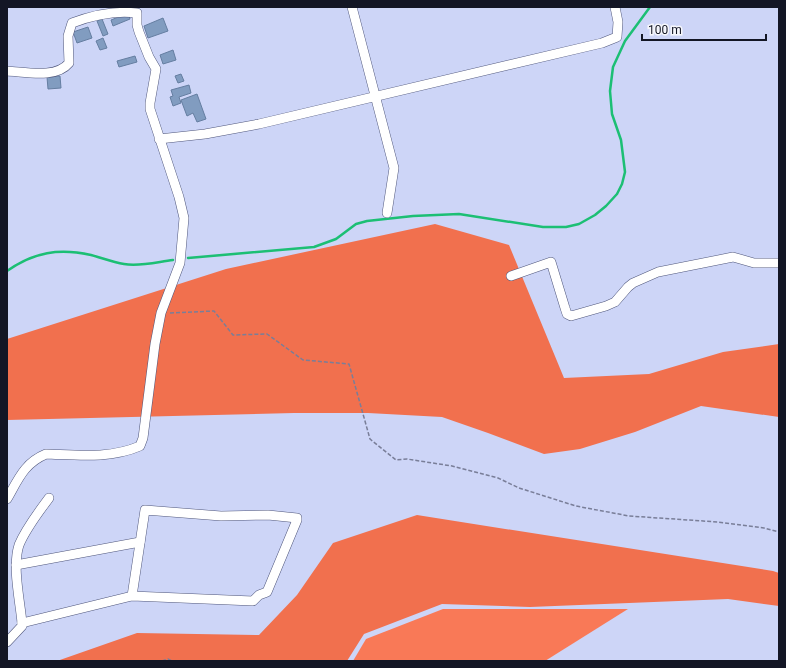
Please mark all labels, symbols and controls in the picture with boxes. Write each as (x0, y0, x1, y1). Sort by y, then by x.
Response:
scale bar (642, 16, 766, 42)
text: 100 m (648, 23, 682, 37)

